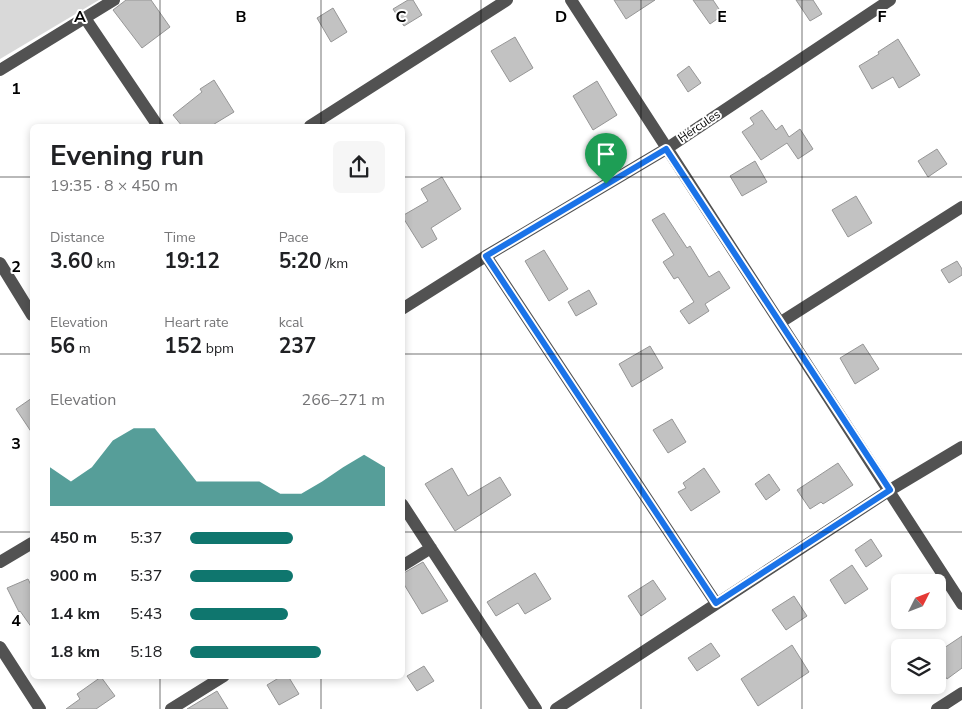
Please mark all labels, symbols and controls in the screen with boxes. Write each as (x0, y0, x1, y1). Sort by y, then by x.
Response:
text: A (74, 6, 86, 28)
text: B (235, 6, 247, 28)
text: C (396, 6, 407, 28)
text: D (555, 6, 567, 28)
text: E (717, 6, 727, 28)
text: F (878, 6, 887, 28)
text: 1 (11, 78, 21, 100)
street label: Hércules (675, 106, 723, 146)
pin (585, 133, 627, 184)
text: Evening run (50, 137, 204, 175)
icon: arrive (592, 140, 620, 168)
button: share (333, 141, 385, 193)
text: 19:35 · 8 × 450 m (50, 175, 178, 197)
text: Distance (50, 228, 104, 247)
text: Time (164, 228, 195, 247)
text: Pace (279, 228, 308, 247)
text: 3.60 (50, 247, 93, 275)
text: 19:12 (164, 247, 220, 275)
text: 5:20 (279, 247, 322, 275)
text: km (93, 254, 116, 273)
text: /km (322, 254, 348, 273)
text: 2 (11, 256, 21, 278)
text: Elevation (50, 313, 108, 332)
text: Heart rate (164, 313, 228, 332)
text: kcal (279, 313, 303, 332)
text: 56 (50, 332, 75, 360)
text: 152 (164, 332, 202, 360)
text: 237 (279, 332, 316, 360)
text: m (75, 339, 91, 358)
text: bpm (202, 339, 234, 358)
text: Elevation (50, 389, 116, 411)
text: 266–271 m (302, 389, 385, 411)
text: 3 (11, 433, 21, 455)
text: 450 m (50, 527, 97, 549)
text: 5:37 (130, 527, 162, 549)
text: 900 m (50, 565, 97, 587)
text: 5:37 (130, 565, 162, 587)
north arrow (891, 574, 946, 629)
map controls (891, 574, 946, 694)
text: 1.4 km (50, 603, 100, 625)
text: 5:43 (130, 603, 162, 625)
text: 4 (11, 610, 21, 632)
button: layers (891, 639, 946, 694)
text: 1.8 km (50, 641, 100, 663)
text: 5:18 (130, 641, 162, 663)

